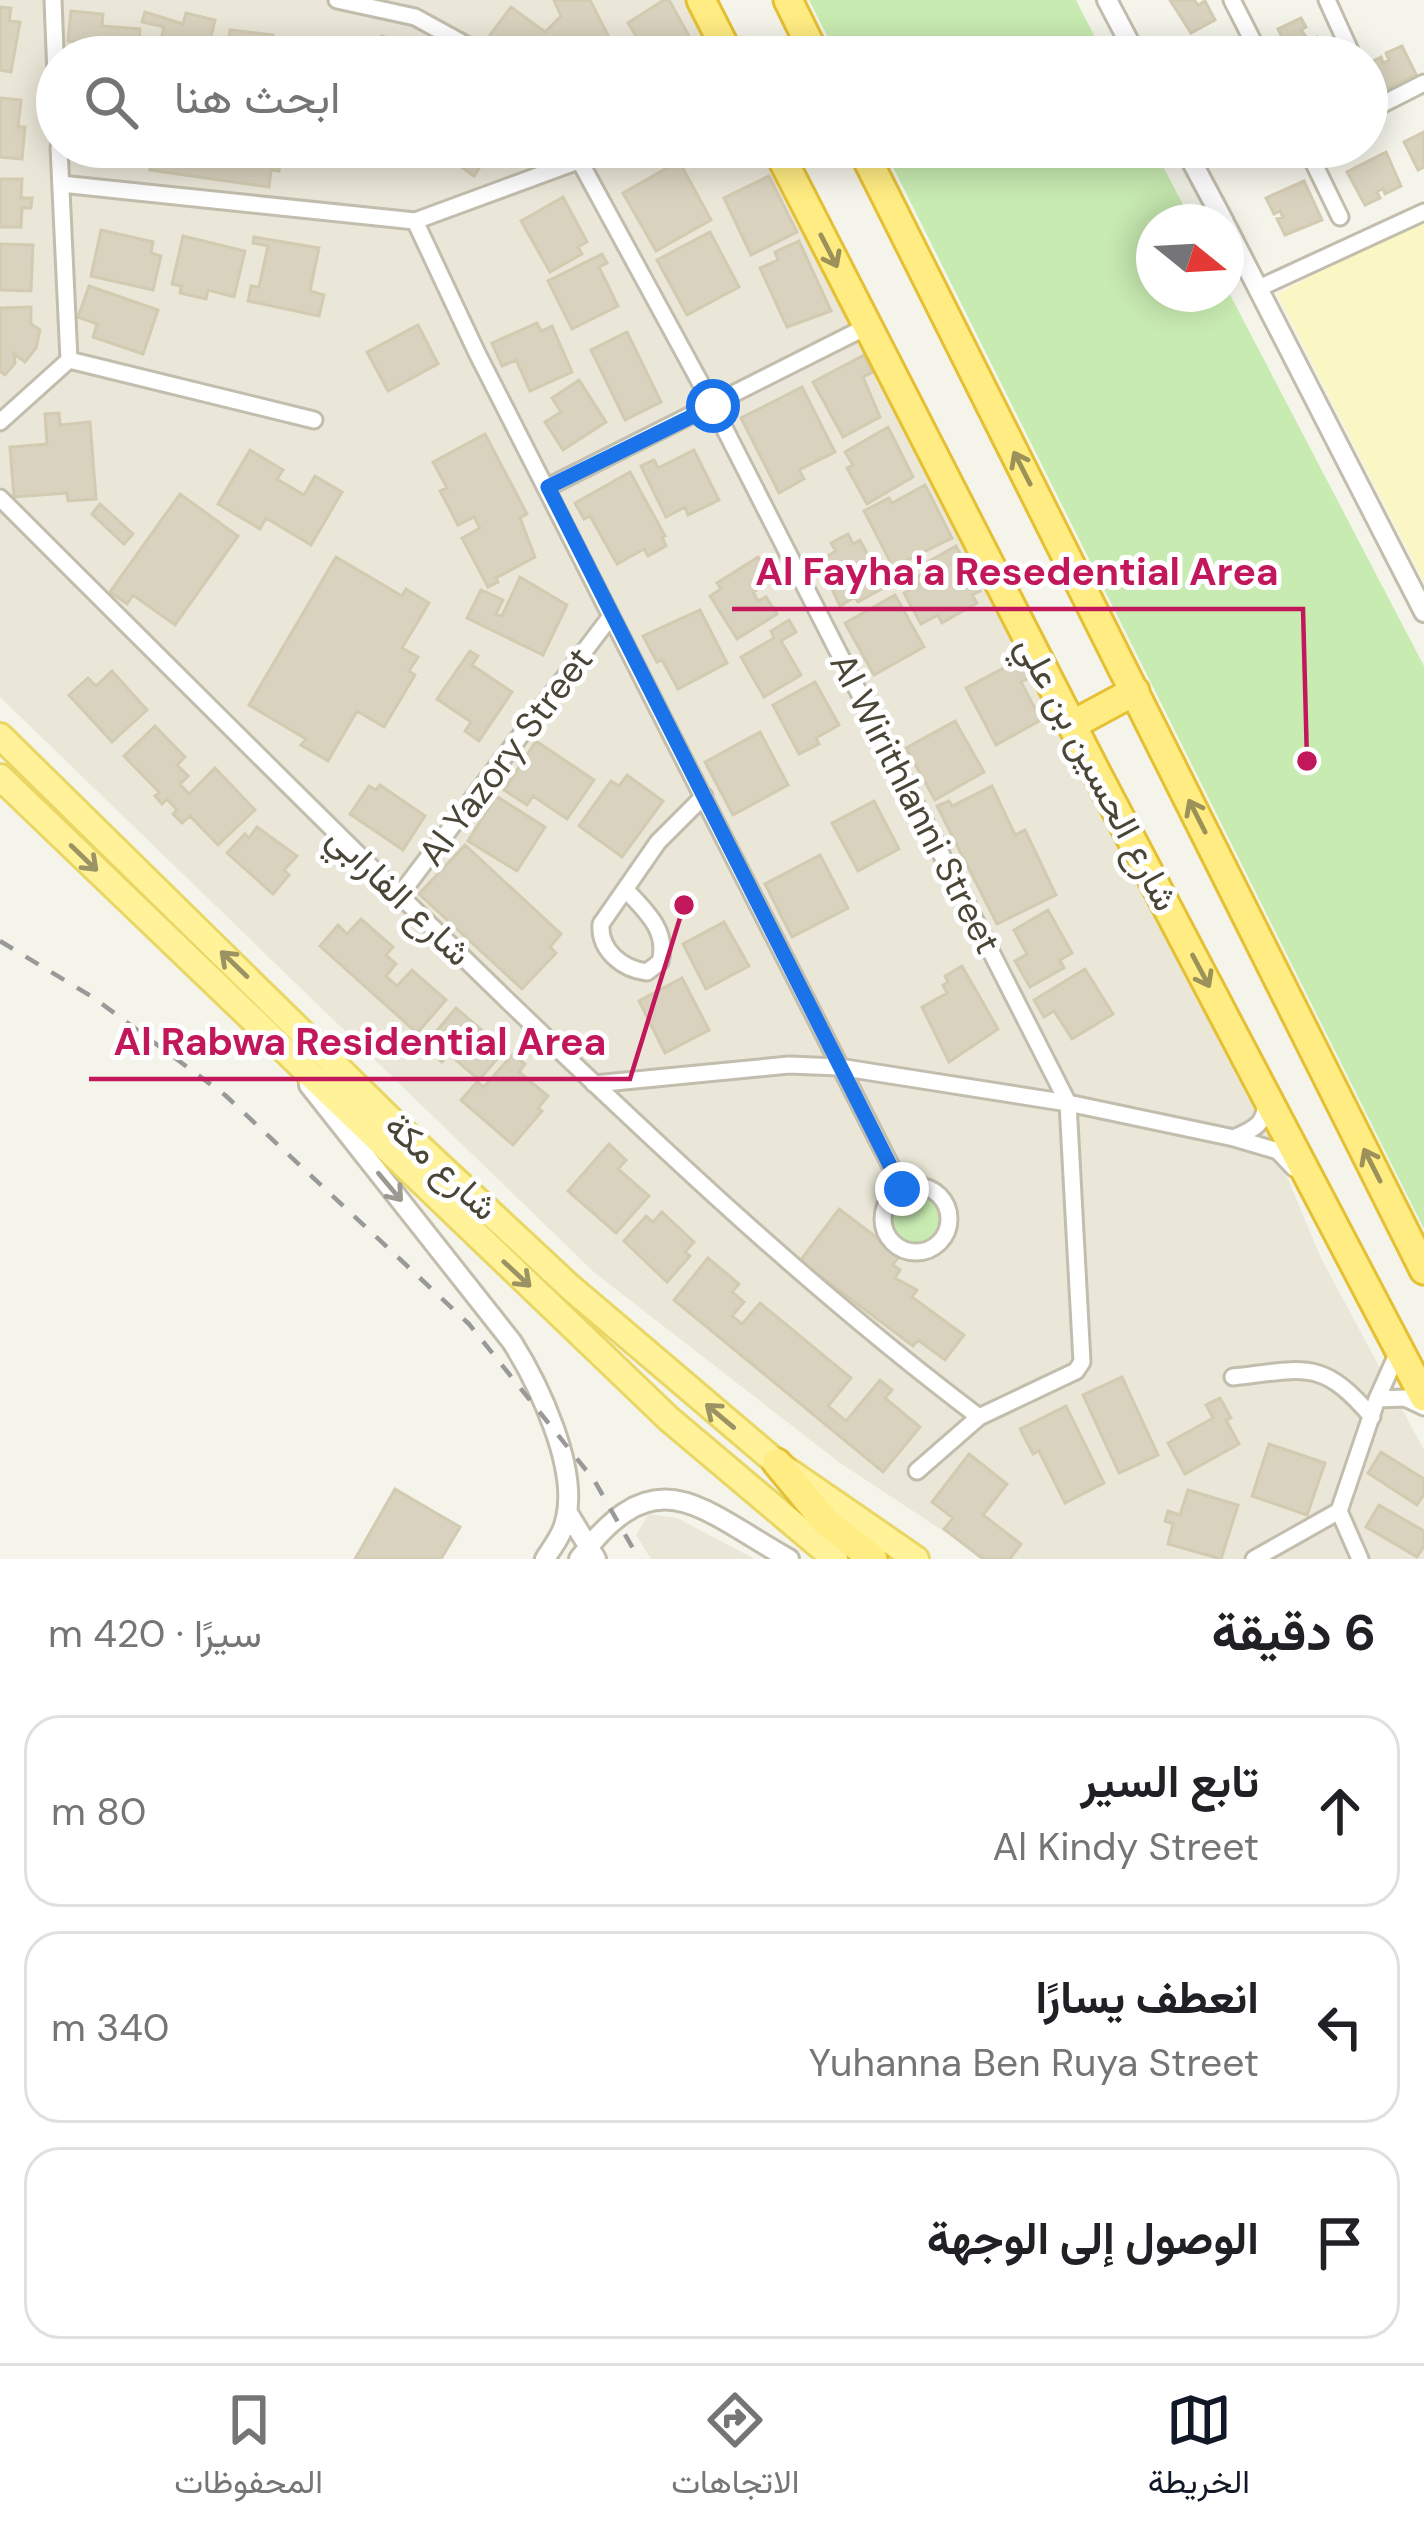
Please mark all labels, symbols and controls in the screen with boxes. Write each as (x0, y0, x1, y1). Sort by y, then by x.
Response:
search box (36, 36, 1388, 168)
text: ابحث هنا (174, 68, 340, 127)
icon: search (78, 69, 144, 135)
north arrow (1136, 204, 1244, 312)
one-way arrow (819, 233, 842, 268)
route start (686, 379, 740, 433)
one-way arrow (1010, 450, 1033, 486)
callout: Al Fayha'a Resedential Area (732, 534, 1303, 609)
text: Al Fayha'a Resedential Area (755, 546, 1279, 597)
street label: شارع الحسين بن علي (1000, 627, 1190, 922)
street label: Al Yazory Street (408, 637, 603, 875)
street label: Al Wirithlanni Street (819, 645, 1012, 961)
one-way arrow (1185, 799, 1208, 835)
street label: شارع الفارابي (313, 815, 482, 980)
one-way arrow (69, 844, 98, 872)
one-way arrow (220, 950, 249, 978)
one-way arrow (1191, 952, 1214, 988)
callout: Al Rabwa Residential Area (89, 1004, 630, 1079)
text: Al Rabwa Residential Area (114, 1016, 606, 1067)
street label: شارع مكة (374, 1102, 508, 1231)
one-way arrow (1359, 1148, 1382, 1183)
route end (875, 1162, 929, 1216)
one-way arrow (376, 1171, 403, 1202)
one-way arrow (501, 1259, 531, 1287)
one-way arrow (705, 1403, 736, 1431)
text: 6 دقيقة (1211, 1599, 1376, 1666)
text: سيرًا · 420 m (48, 1608, 262, 1659)
text: تابع السير (1081, 1752, 1259, 1811)
icon: ahead (1307, 1778, 1373, 1844)
text: 80 m (51, 1786, 147, 1837)
text: Al Kindy Street (992, 1821, 1259, 1872)
text: انعطف يسارًا (1035, 1968, 1259, 2027)
icon: left (1307, 1994, 1373, 2060)
text: 340 m (51, 2002, 170, 2053)
text: Yuhanna Ben Ruya Street (809, 2037, 1259, 2088)
text: الوصول إلى الوجهة (927, 2209, 1259, 2268)
icon: arrive (1307, 2210, 1373, 2276)
tab: المحفوظات (174, 2387, 323, 2511)
tab: الاتجاهات (671, 2387, 799, 2511)
tab: الخريطة (1148, 2387, 1250, 2511)

